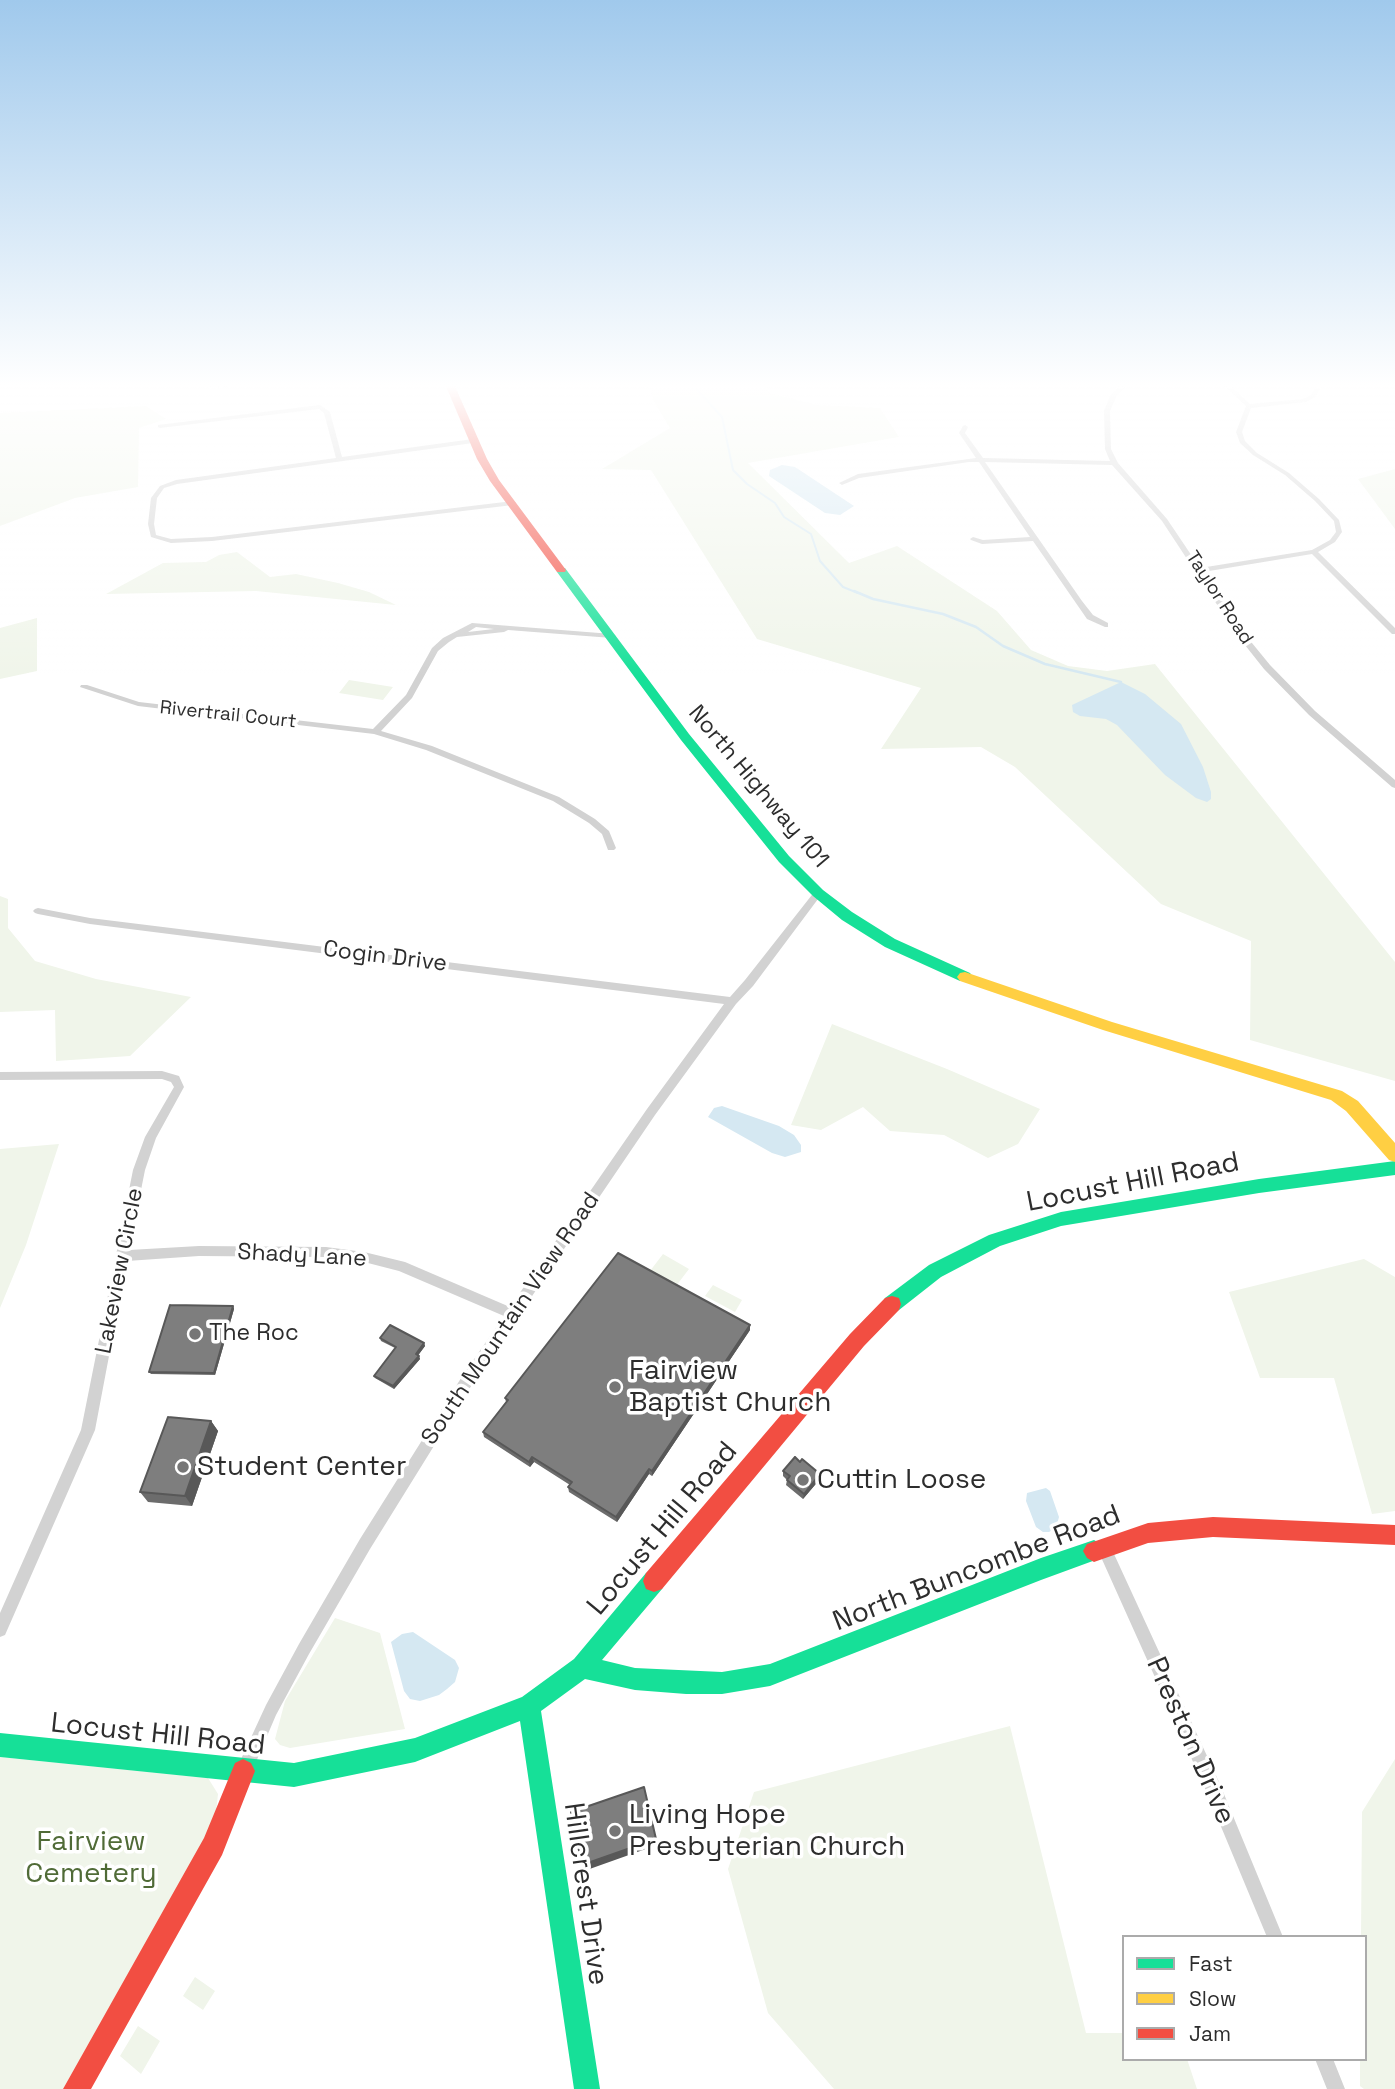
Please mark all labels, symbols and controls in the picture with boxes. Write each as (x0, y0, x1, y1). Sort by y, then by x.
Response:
street label: Taylor Road (1180, 547, 1258, 649)
street label: Rivertrail Court (159, 696, 297, 734)
street label: North Highway 101 (682, 700, 834, 874)
street label: Cogin Drive (322, 936, 448, 978)
street label: Locust Hill Road (1024, 1146, 1242, 1220)
street label: Lakeview Circle (90, 1186, 150, 1356)
street label: South Mountain View Road (416, 1188, 606, 1450)
street label: Shady Lane (237, 1239, 367, 1273)
place label: The Roc (209, 1320, 299, 1348)
marker: The Roc (187, 1326, 203, 1342)
place label: Fairview Baptist Church (629, 1354, 831, 1420)
marker: Fairview Baptist Church (607, 1379, 623, 1395)
street label: Locust Hill Road (581, 1436, 745, 1622)
place label: Student Center (197, 1450, 406, 1484)
marker: Student Center (175, 1459, 191, 1475)
place label: Cuttin Loose (817, 1463, 986, 1497)
marker: Cuttin Loose (795, 1472, 811, 1488)
street label: North Buncombe Road (829, 1499, 1125, 1639)
street label: Preston Drive (1138, 1652, 1242, 1830)
street label: Locust Hill Road (49, 1707, 267, 1763)
place label: Living Hope Presbyterian Church (629, 1798, 905, 1864)
street label: Hillcrest Drive (556, 1801, 614, 1987)
marker: Living Hope Presbyterian Church (607, 1823, 623, 1839)
park label: Fairview Cemetery (25, 1825, 157, 1891)
legend (1122, 1935, 1367, 2061)
text: Fast (1189, 1950, 1233, 1977)
text: Slow (1189, 1985, 1237, 2012)
text: Jam (1189, 2020, 1231, 2047)

